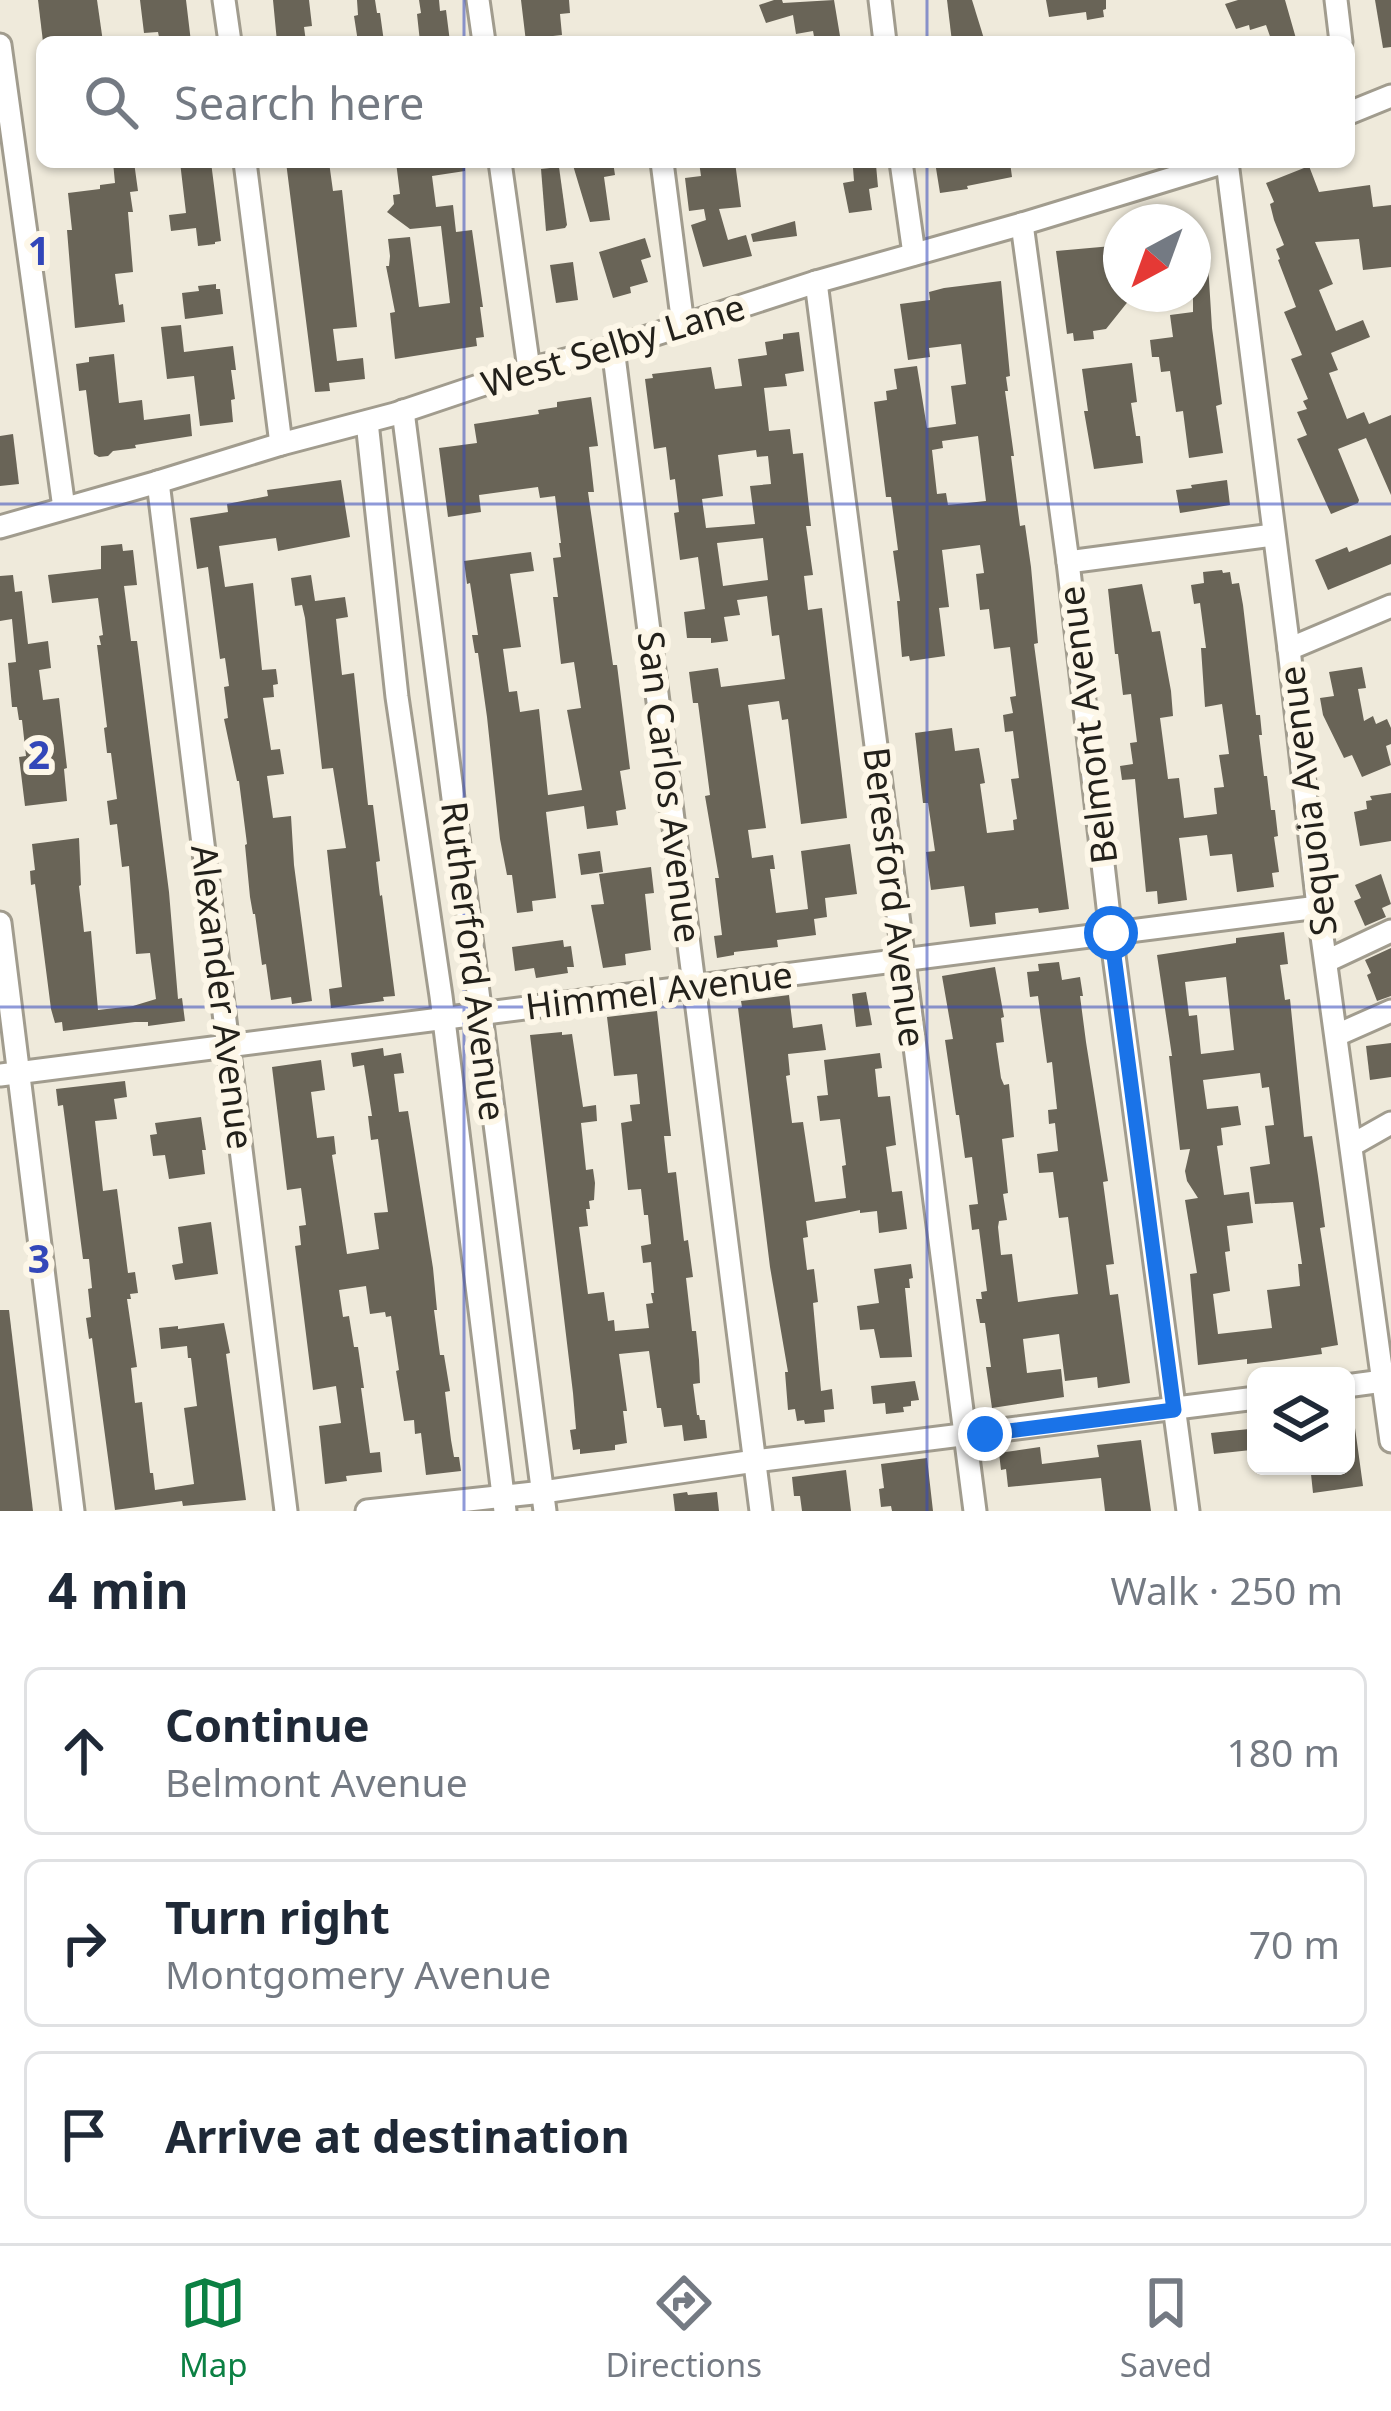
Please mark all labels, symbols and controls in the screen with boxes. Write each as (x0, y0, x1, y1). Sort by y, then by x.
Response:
search box (36, 36, 1355, 168)
icon: search (78, 69, 144, 135)
text: Search here (174, 72, 424, 133)
north arrow (1103, 204, 1211, 312)
text: 1 (28, 223, 50, 276)
street label: West Selby Lane (475, 282, 751, 408)
street label: Belmont Avenue (1046, 583, 1128, 867)
street label: San Carlos Avenue (627, 628, 713, 946)
street label: Sequoia Avenue (1266, 663, 1348, 939)
text: 2 (28, 727, 50, 780)
street label: Beresford Avenue (852, 744, 938, 1050)
street label: Rutherford Avenue (430, 799, 518, 1123)
street label: Alexander Avenue (180, 842, 266, 1152)
route start (1084, 906, 1138, 960)
street label: Himmel Avenue (523, 949, 795, 1031)
text: 3 (28, 1231, 50, 1284)
map controls (1247, 1367, 1355, 1475)
button: layers (1247, 1367, 1355, 1475)
route end (958, 1407, 1012, 1461)
text: 4 min (48, 1554, 189, 1624)
text: Walk · 250 m (1110, 1563, 1343, 1616)
text: Continue (165, 1694, 370, 1755)
icon: ahead (51, 1718, 117, 1784)
text: 180 m (1226, 1725, 1340, 1778)
text: Belmont Avenue (165, 1755, 468, 1808)
text: Turn right (165, 1886, 390, 1947)
icon: right (51, 1910, 117, 1976)
text: 70 m (1249, 1917, 1340, 1970)
text: Montgomery Avenue (165, 1947, 551, 2000)
icon: arrive (51, 2102, 117, 2168)
text: Arrive at destination (165, 2105, 630, 2166)
tab: Map (179, 2270, 248, 2387)
tab: Directions (605, 2270, 762, 2387)
tab: Saved (1120, 2270, 1212, 2387)

